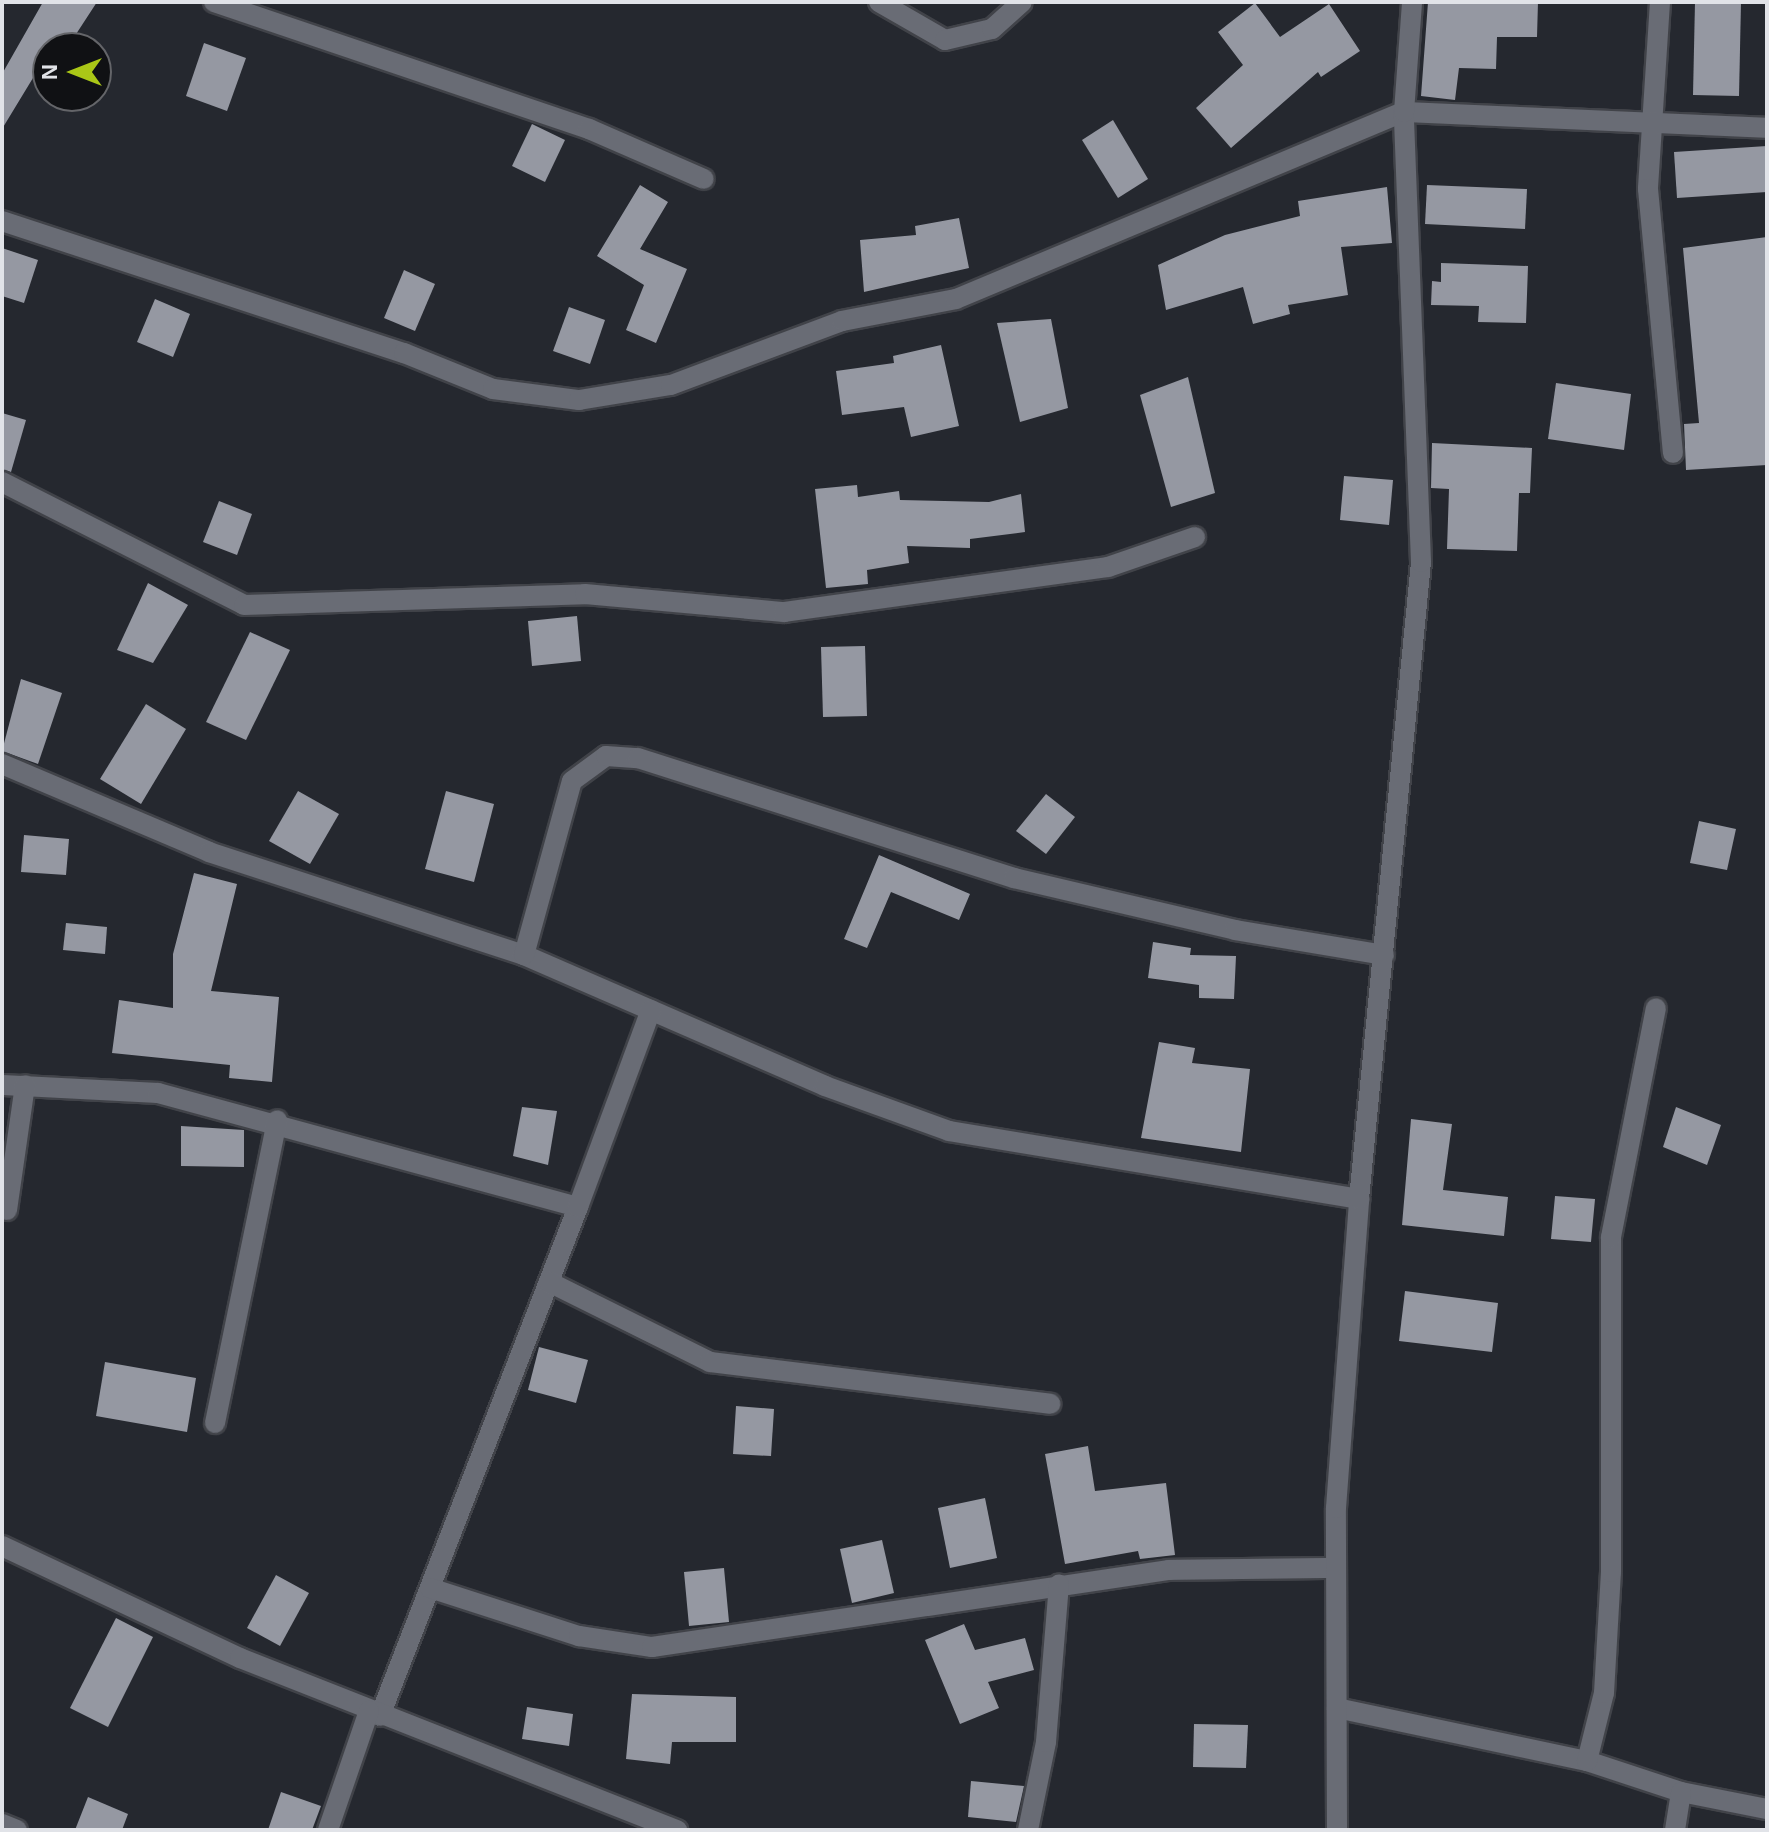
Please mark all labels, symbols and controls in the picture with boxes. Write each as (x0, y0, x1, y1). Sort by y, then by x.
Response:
north arrow (32, 32, 112, 112)
text: N (37, 64, 62, 80)

